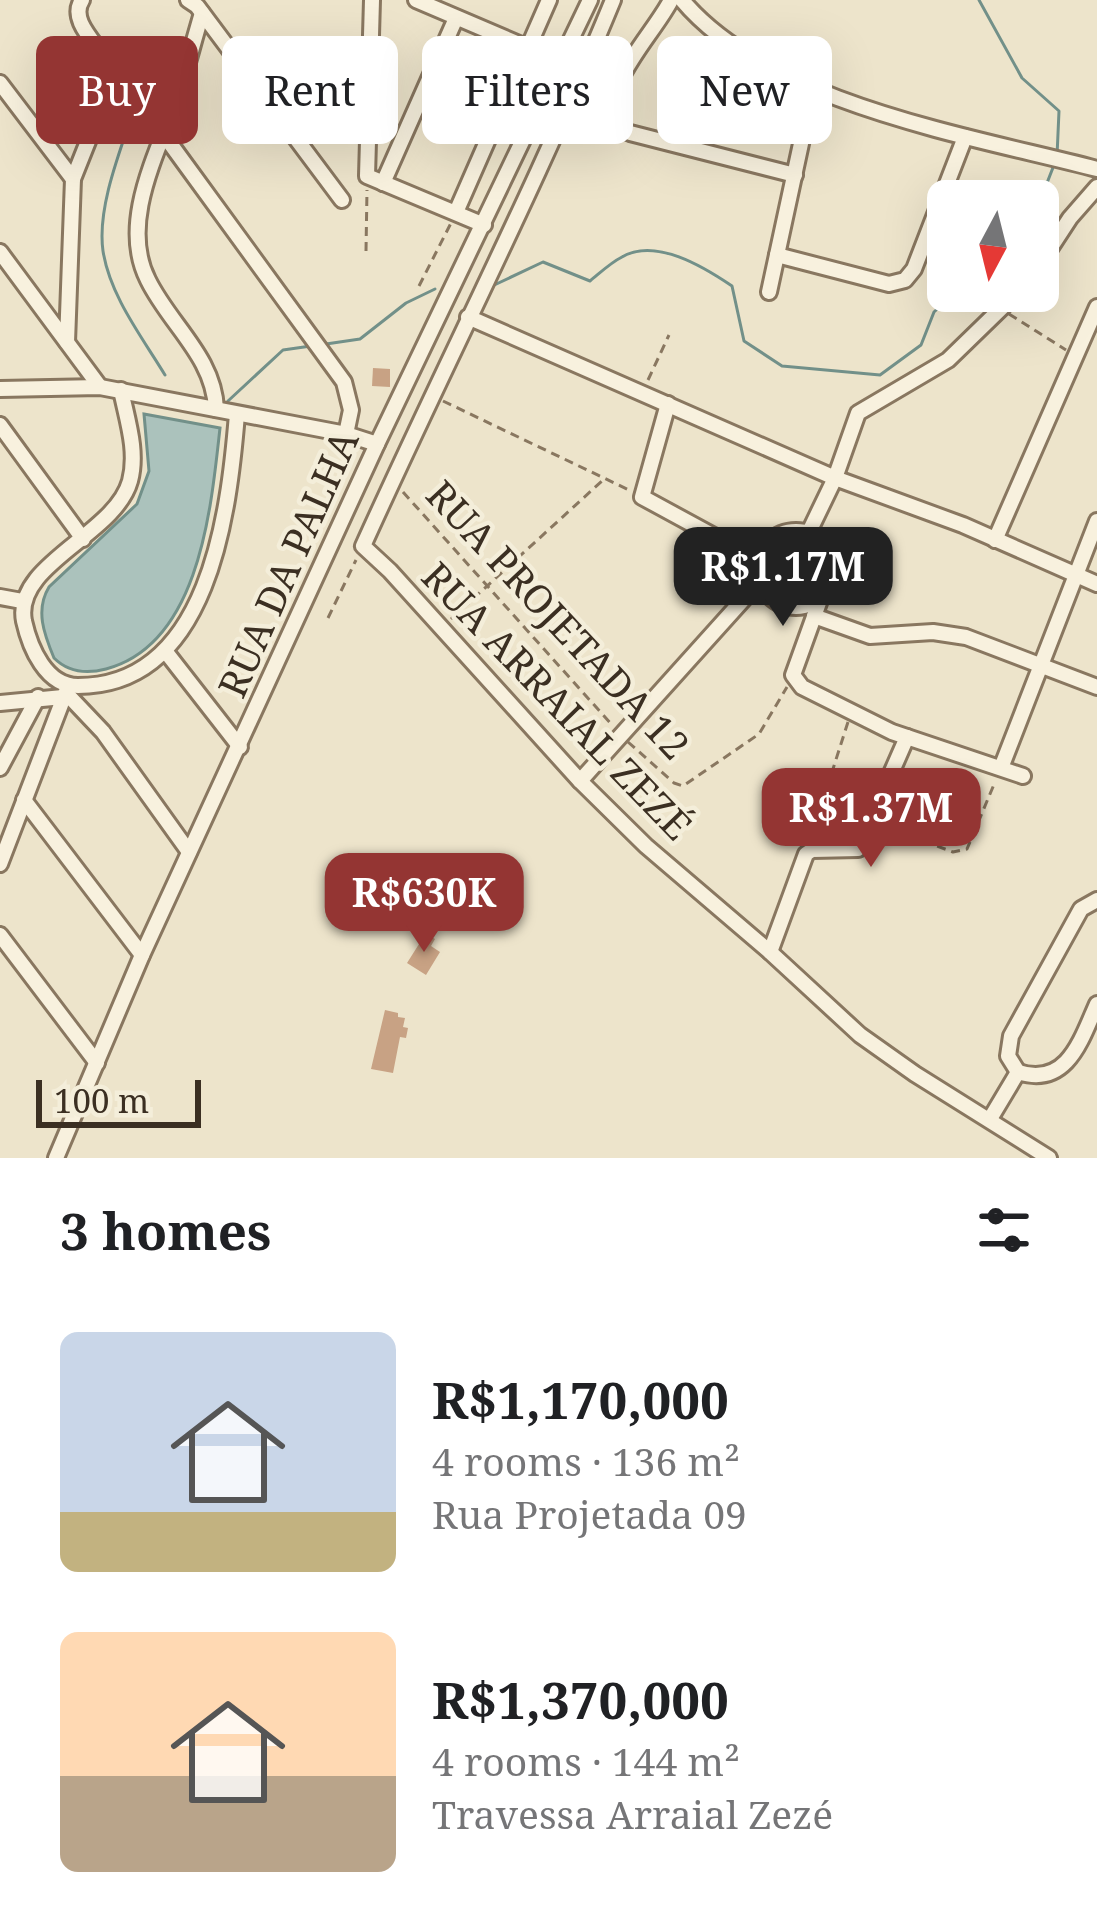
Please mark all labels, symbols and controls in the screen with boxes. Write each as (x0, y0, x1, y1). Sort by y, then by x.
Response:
chip: Buy (36, 36, 198, 144)
chip: Rent (222, 36, 398, 144)
chip: Filters (422, 36, 633, 144)
chip: New (657, 36, 832, 144)
north arrow (927, 180, 1059, 312)
map controls (927, 180, 1059, 312)
street label: RUA DA PALHA (204, 421, 370, 705)
street label: RUA PROJETADA 12 (416, 468, 702, 770)
pin: R$1.17M (672, 527, 894, 629)
text: R$1.17M (701, 539, 865, 592)
street label: RUA ARRAIAL ZEZÉ (411, 550, 705, 850)
pin: R$1.37M (760, 768, 982, 870)
text: R$1.37M (789, 780, 953, 833)
pin: R$630K (326, 853, 522, 955)
text: R$630K (352, 865, 496, 918)
scale bar (36, 1074, 201, 1127)
text: 100 m (54, 1078, 149, 1123)
text: 3 homes (60, 1195, 271, 1265)
icon: filters (971, 1197, 1037, 1263)
text: R$1,170,000 (432, 1364, 729, 1434)
icon: home (156, 1380, 300, 1524)
text: 4 rooms · 136 m² (432, 1434, 740, 1487)
text: Rua Projetada 09 (432, 1487, 747, 1540)
text: R$1,370,000 (432, 1664, 729, 1734)
icon: home (156, 1680, 300, 1824)
text: 4 rooms · 144 m² (432, 1734, 740, 1787)
text: Travessa Arraial Zezé (432, 1787, 833, 1840)

